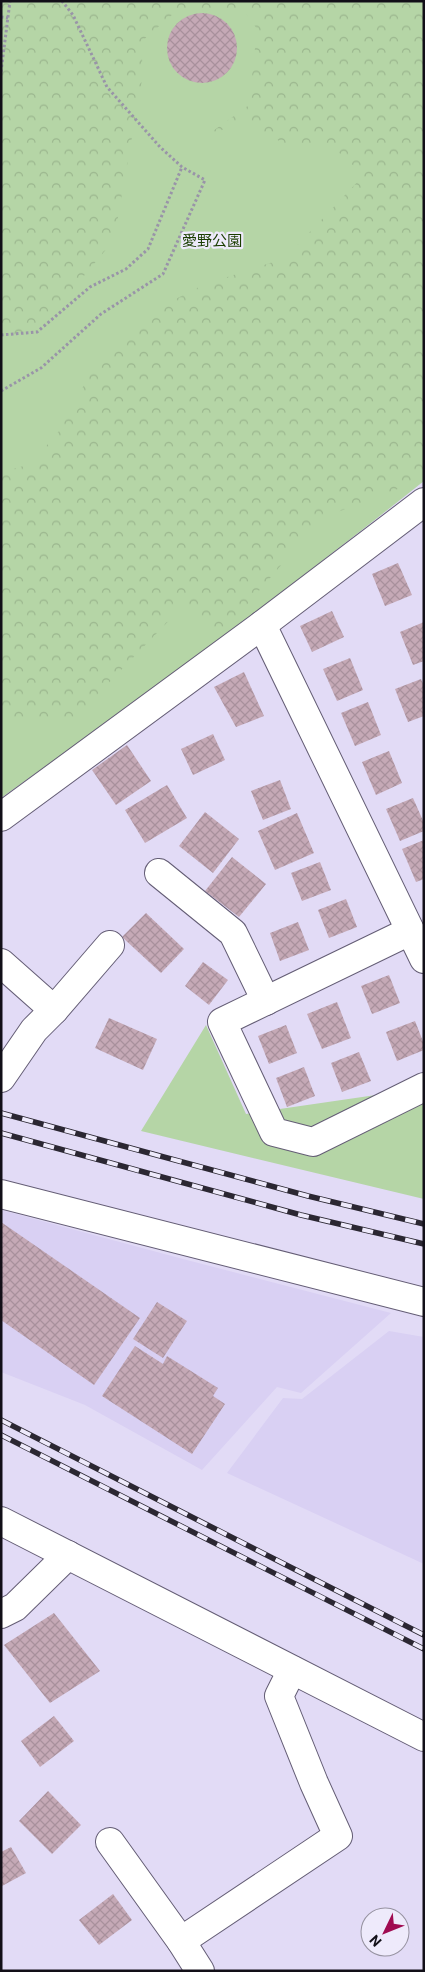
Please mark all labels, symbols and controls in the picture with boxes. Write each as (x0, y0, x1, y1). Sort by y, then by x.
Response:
park label: 愛野公園 (182, 232, 242, 250)
north arrow (360, 1907, 410, 1957)
text: N (366, 1932, 385, 1950)

